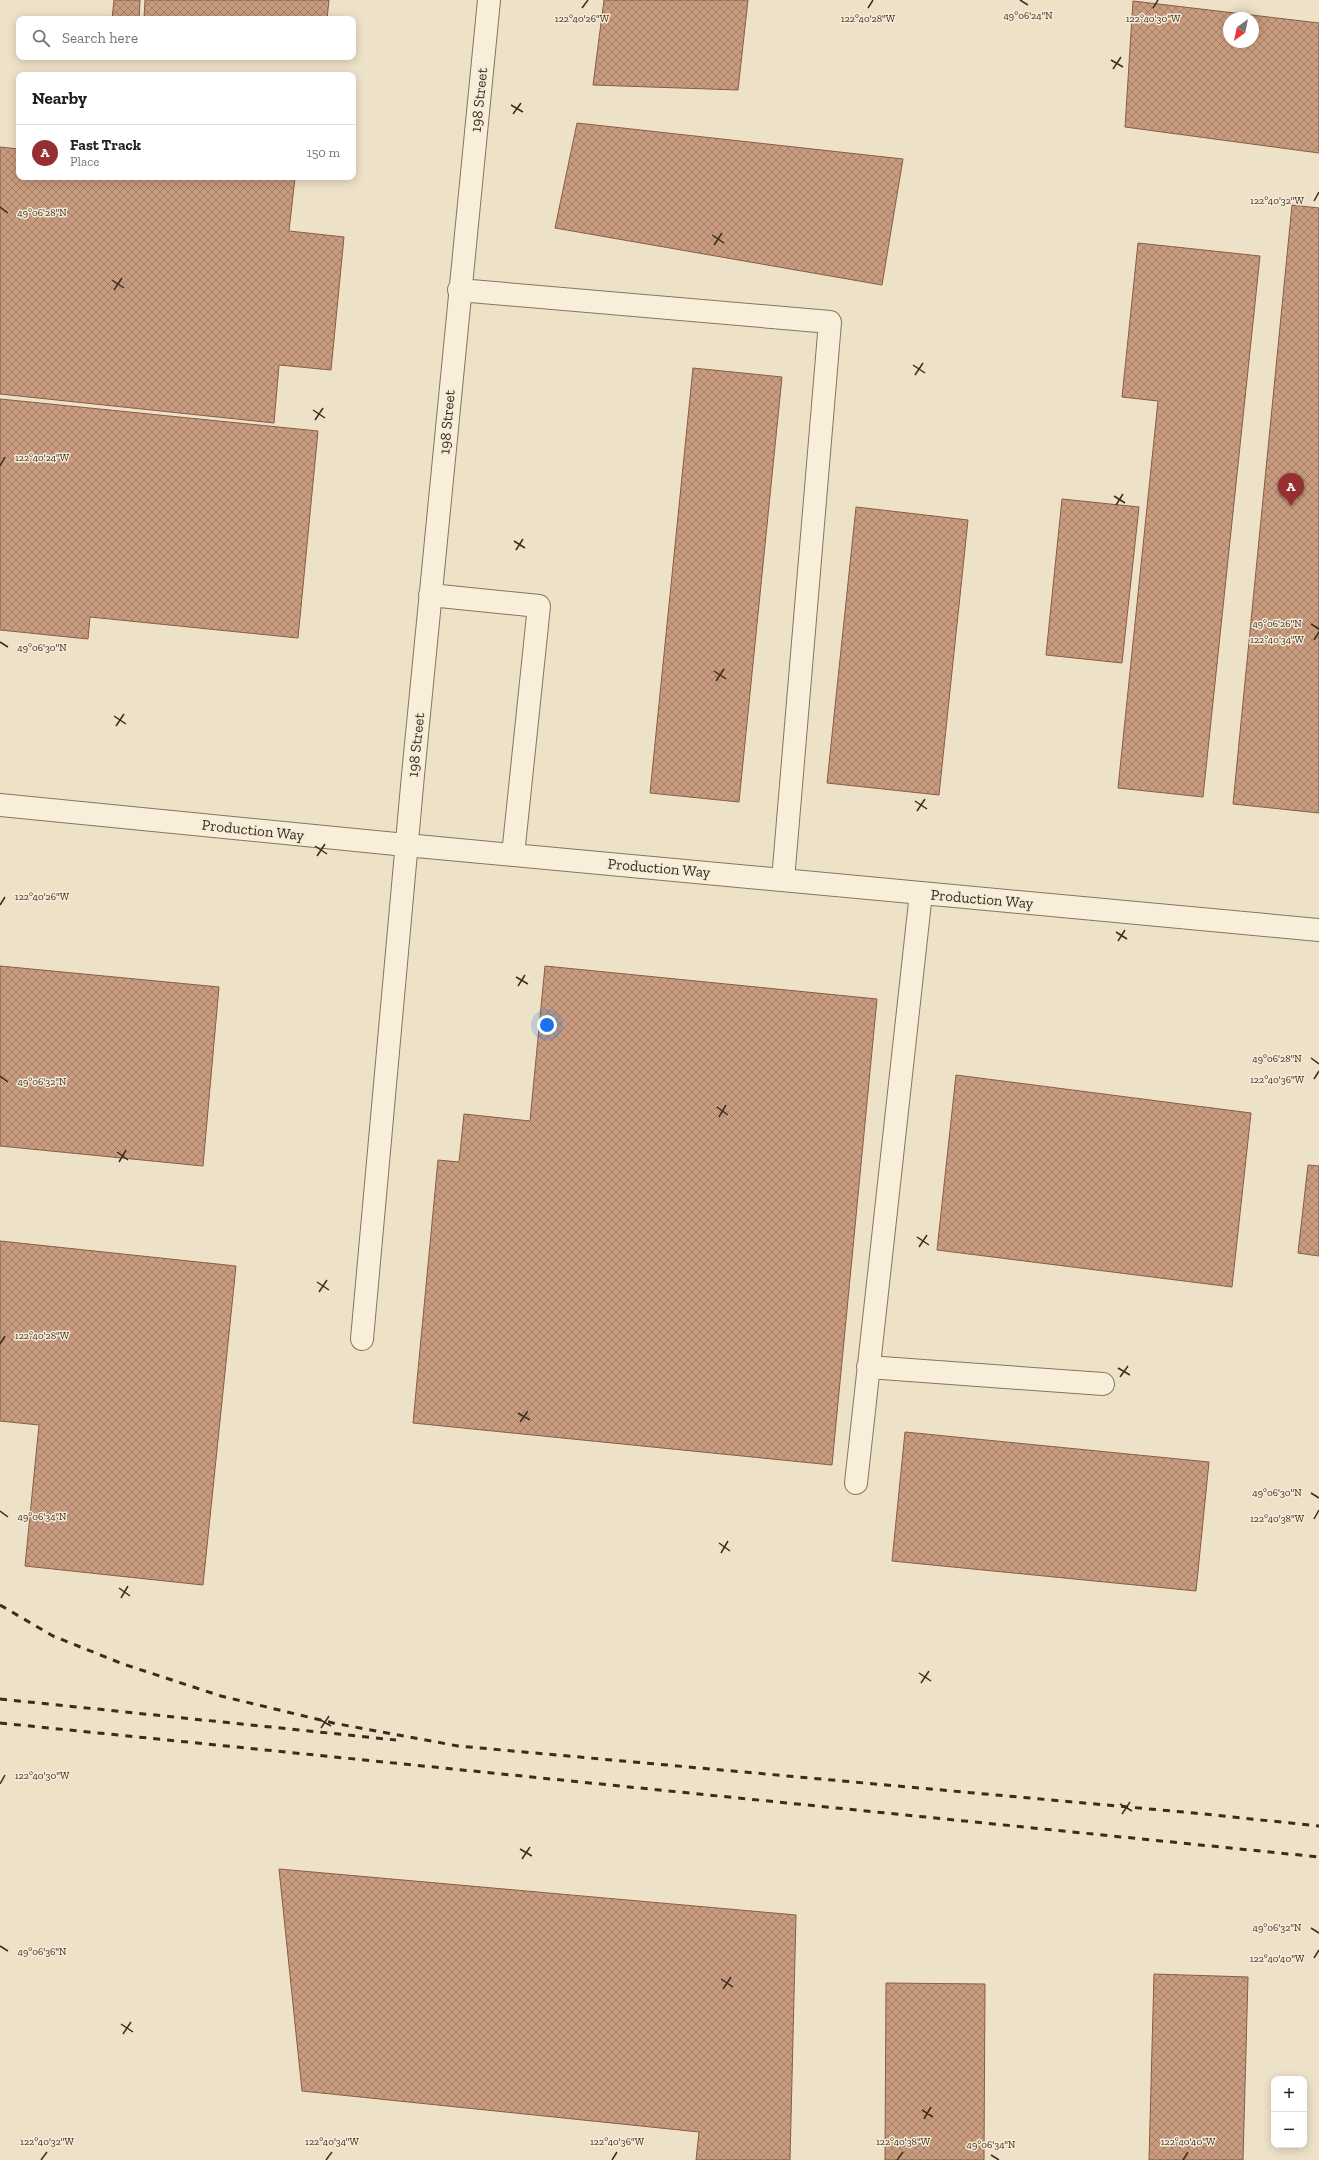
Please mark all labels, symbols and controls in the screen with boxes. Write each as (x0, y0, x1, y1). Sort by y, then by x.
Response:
text: 49°06'24"N (1003, 10, 1053, 22)
north arrow (1223, 12, 1259, 48)
text: 122°40'26"W (555, 13, 610, 25)
text: 122°40'28"W (841, 13, 896, 25)
text: 122°40'30"W (1126, 13, 1181, 25)
search box (16, 16, 356, 60)
icon: search (30, 27, 52, 49)
text: Search here (62, 29, 138, 47)
street label: 198 Street (467, 66, 491, 133)
text: Nearby (32, 88, 87, 108)
text: Fast Track (70, 136, 141, 154)
text: A (41, 145, 49, 160)
text: 150 m (307, 145, 340, 160)
text: Place (70, 154, 99, 169)
text: 122°40'32"W (1250, 195, 1305, 207)
text: 49°06'28"N (17, 207, 67, 219)
street label: 198 Street (435, 389, 459, 455)
text: 122°40'24"W (15, 452, 70, 464)
pin: A (1278, 473, 1304, 506)
text: 49°06'26"N (1252, 618, 1302, 630)
text: 122°40'34"W (1250, 634, 1305, 646)
text: 49°06'30"N (17, 642, 67, 654)
street label: 198 Street (404, 711, 428, 778)
street label: Production Way (201, 816, 306, 844)
street label: Production Way (607, 855, 711, 881)
street label: Production Way (930, 886, 1034, 912)
text: 122°40'26"W (15, 891, 70, 903)
your location (537, 1015, 557, 1035)
text: 49°06'28"N (1252, 1053, 1302, 1065)
text: 122°40'36"W (1250, 1074, 1305, 1086)
text: 49°06'32"N (18, 1076, 67, 1088)
text: 122°40'28"W (15, 1330, 70, 1342)
text: 49°06'30"N (1252, 1487, 1302, 1499)
text: 49°06'34"N (18, 1511, 67, 1523)
text: 122°40'38"W (1250, 1513, 1305, 1525)
text: 122°40'30"W (15, 1770, 70, 1782)
text: 49°06'32"N (1253, 1922, 1302, 1934)
text: 49°06'36"N (18, 1946, 67, 1958)
text: 122°40'40"W (1250, 1953, 1305, 1965)
map controls (1271, 2076, 1307, 2148)
button: + (1271, 2076, 1307, 2112)
button: − (1271, 2112, 1307, 2148)
text: 122°40'32"W (20, 2136, 75, 2148)
text: 122°40'34"W (305, 2136, 360, 2148)
text: 122°40'36"W (590, 2136, 645, 2148)
text: 122°40'38"W (876, 2136, 931, 2148)
text: 122°40'40"W (1161, 2136, 1216, 2148)
text: 49°06'34"N (967, 2139, 1016, 2151)

